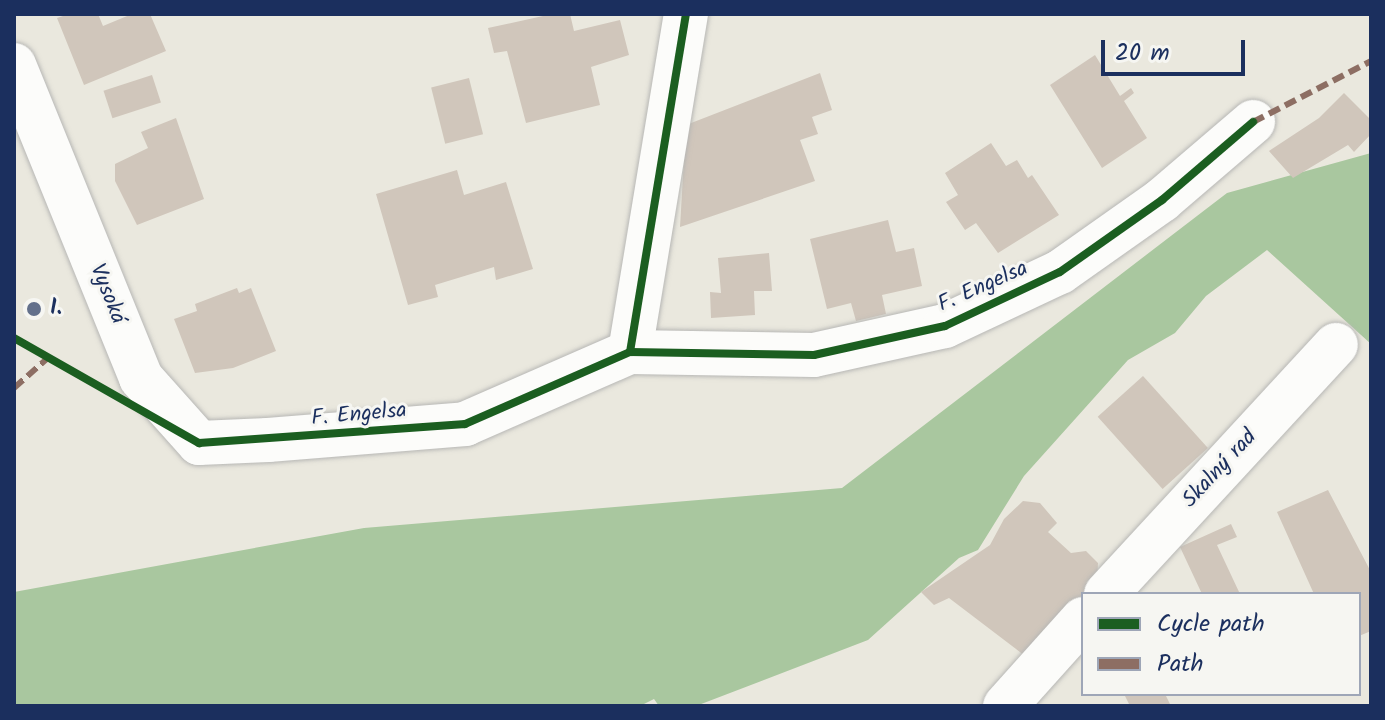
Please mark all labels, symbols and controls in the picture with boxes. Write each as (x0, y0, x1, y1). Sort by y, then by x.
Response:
scale bar (1105, 24, 1249, 74)
text: 20 m (1115, 34, 1170, 73)
street label: F. Engelsa (934, 256, 1032, 318)
street label: Vysoká (83, 260, 131, 328)
place label: I. (50, 296, 62, 322)
marker: I. (25, 300, 43, 318)
street label: F. Engelsa (310, 398, 408, 432)
street label: Skalný rad (1177, 424, 1263, 514)
legend (1081, 592, 1361, 696)
text: Cycle path (1157, 605, 1265, 644)
text: Path (1157, 645, 1203, 684)

